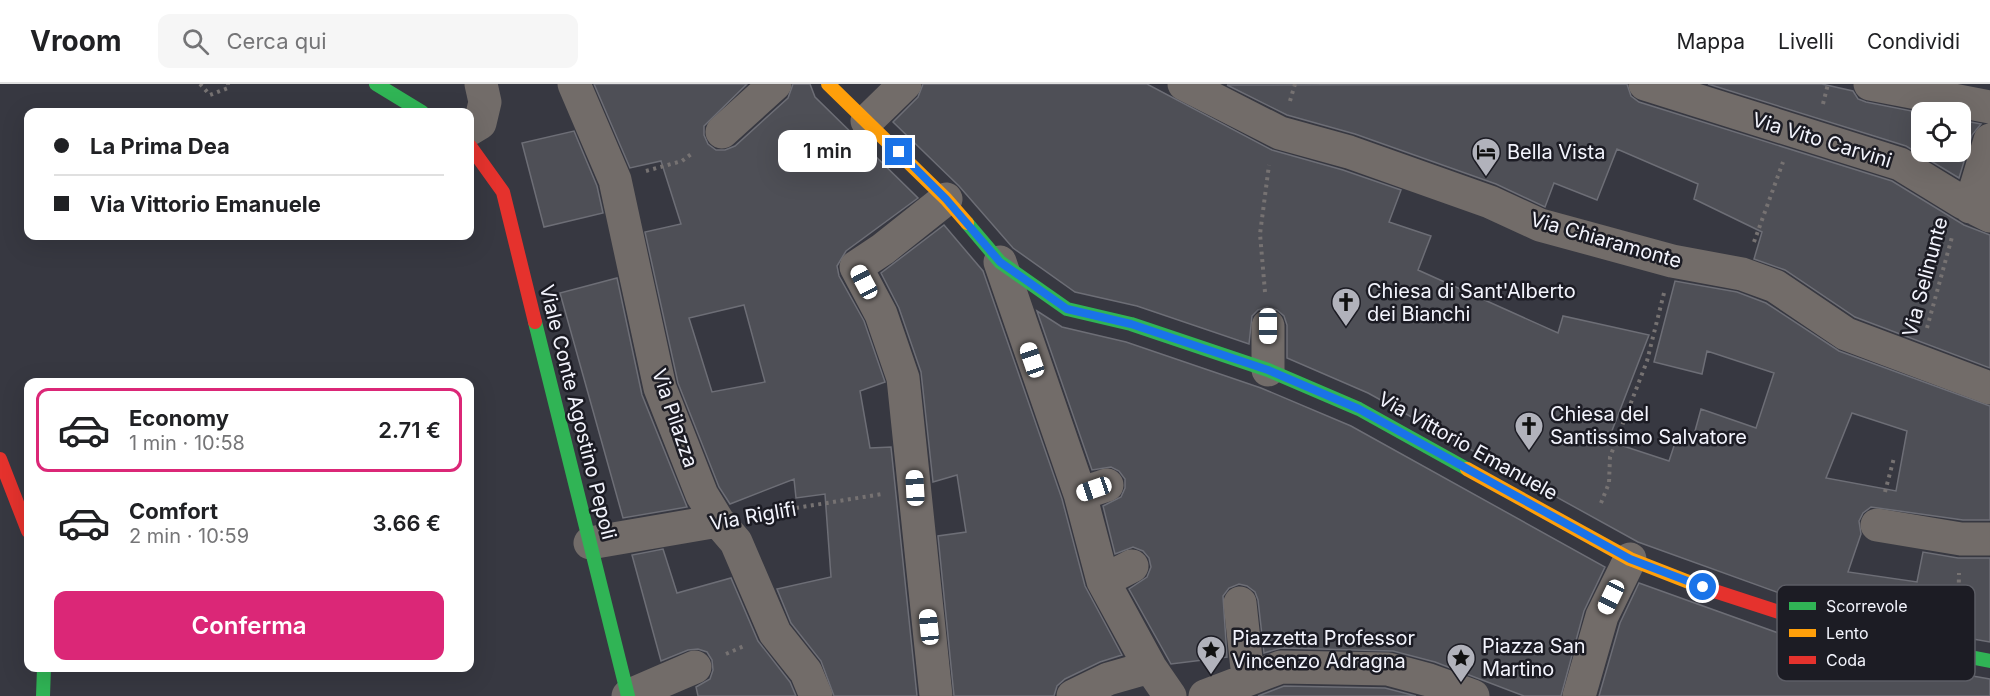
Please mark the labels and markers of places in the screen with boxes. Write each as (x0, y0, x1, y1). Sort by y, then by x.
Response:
hotel icon: Bella Vista (1470, 136, 1502, 178)
place label: Bella Vista (1507, 140, 1605, 164)
place label: Chiesa di Sant'Alberto dei Bianchi (1367, 279, 1576, 326)
church icon: Chiesa di Sant'Alberto dei Bianchi (1330, 286, 1362, 328)
place label: Chiesa del Santissimo Salvatore (1550, 402, 1747, 449)
church icon: Chiesa del Santissimo Salvatore (1513, 410, 1545, 452)
place label: Piazzetta Professor Vincenzo Adragna (1232, 626, 1415, 673)
place icon: Piazzetta Professor Vincenzo Adragna (1195, 634, 1227, 676)
place label: Piazza San Martino (1482, 634, 1586, 681)
place icon: Piazza San Martino (1445, 642, 1477, 684)

